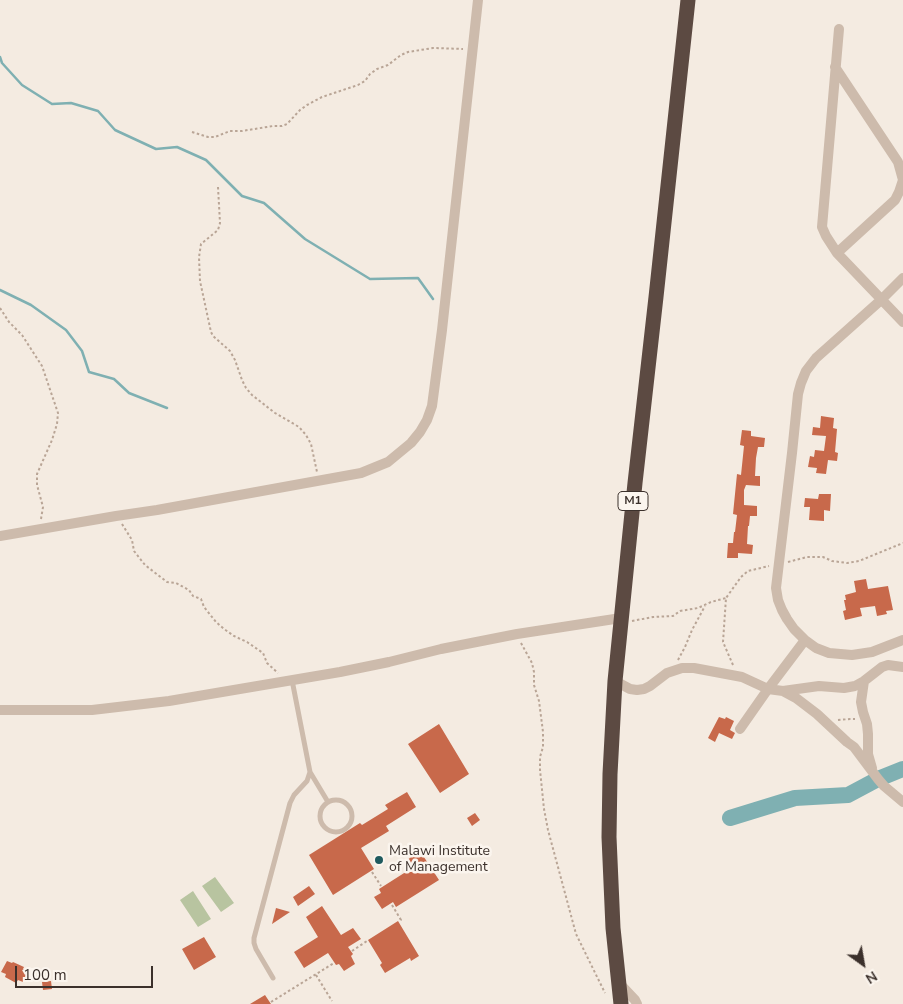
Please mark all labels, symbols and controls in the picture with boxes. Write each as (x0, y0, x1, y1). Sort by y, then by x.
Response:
road number: M1 (618, 492, 648, 511)
place label: Malawi Institute of Management (389, 844, 490, 876)
marker: Malawi Institute of Management (373, 854, 385, 866)
north arrow (838, 939, 888, 989)
scale bar (18, 956, 155, 988)
text: 100 m (23, 965, 67, 985)
text: N (862, 966, 881, 988)

